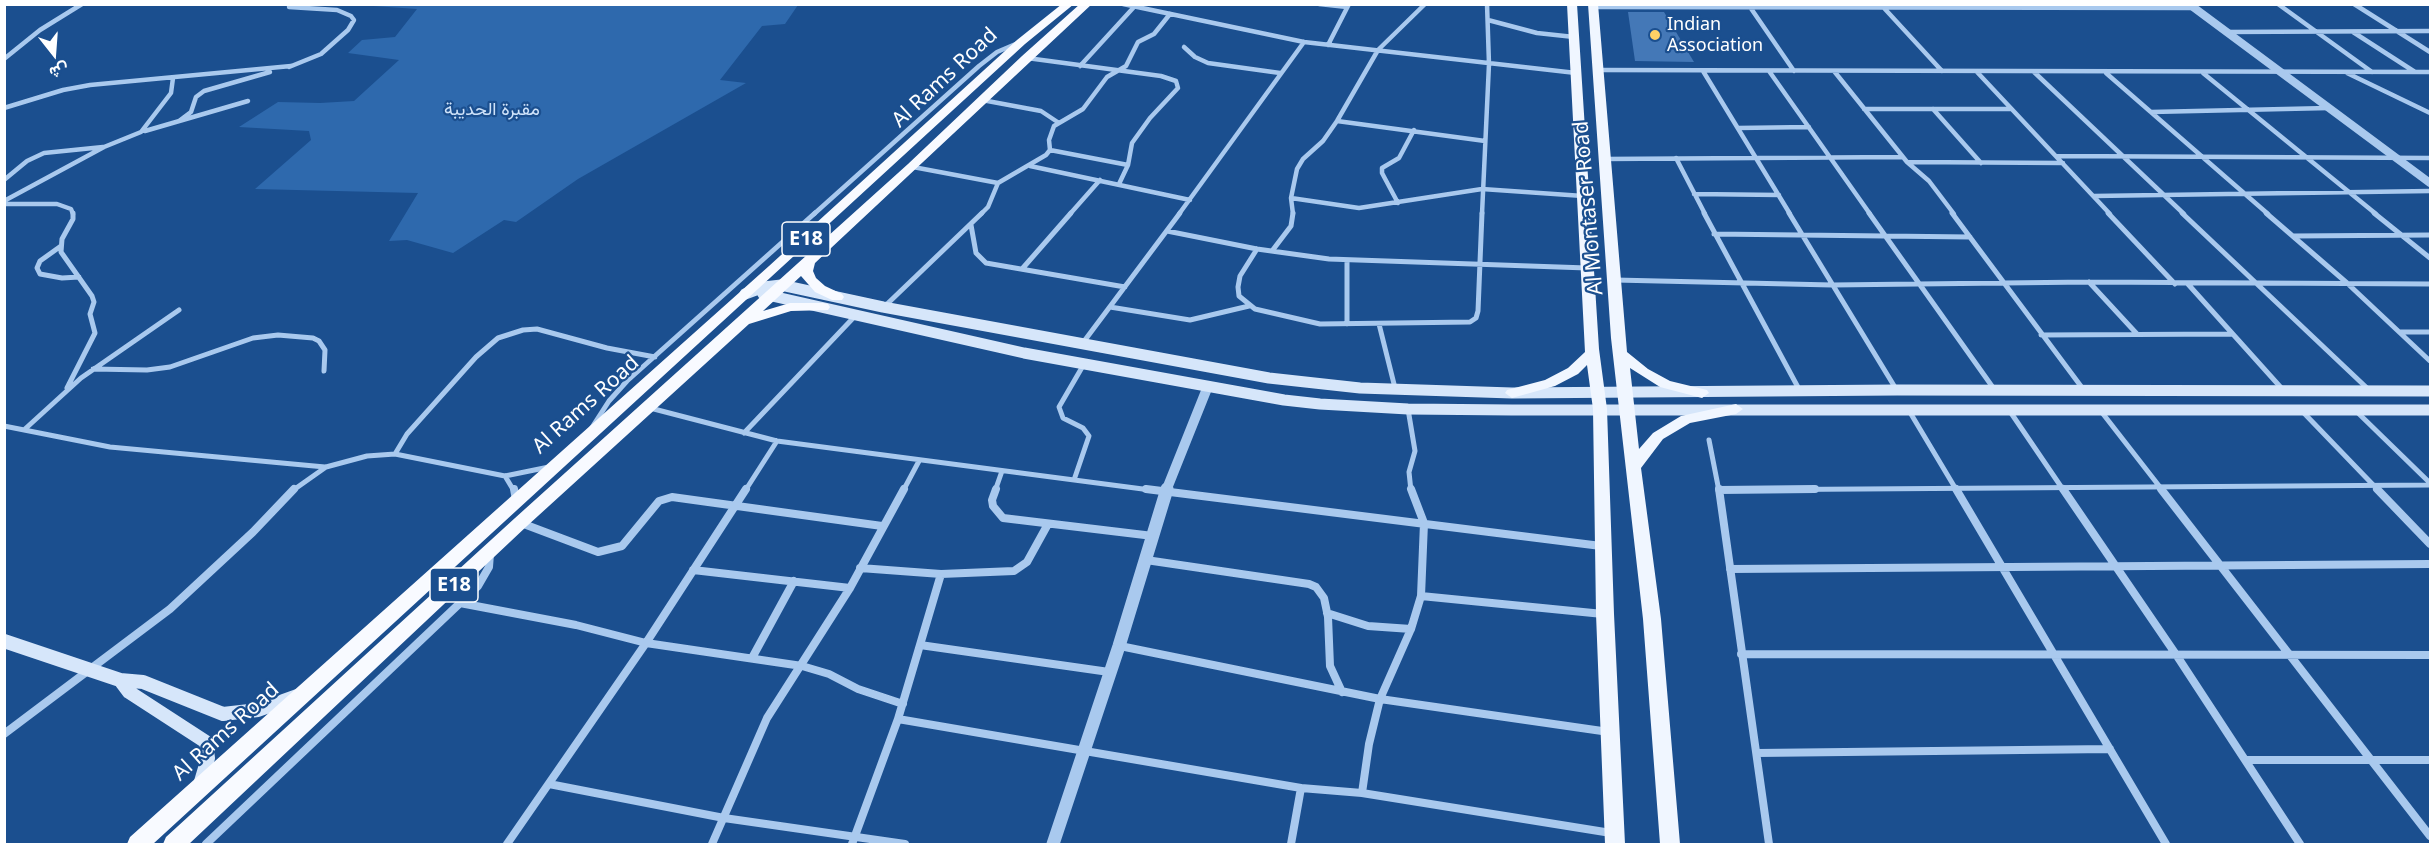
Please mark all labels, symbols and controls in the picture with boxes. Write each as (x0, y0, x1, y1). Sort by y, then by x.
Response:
place label: Indian Association (1667, 14, 1763, 57)
street label: Al Rams Road (887, 23, 1003, 133)
north arrow (24, 24, 84, 84)
marker: Indian Association (1648, 28, 1662, 42)
text: ش (47, 58, 72, 85)
park label: مقبرة الحديبة (444, 99, 540, 121)
street label: Al Montaser Road (1569, 120, 1609, 296)
road number: E18 (782, 222, 830, 256)
street label: Al Rams Road (527, 351, 645, 459)
road number: E18 (430, 568, 478, 602)
street label: Al Rams Road (167, 678, 285, 786)

